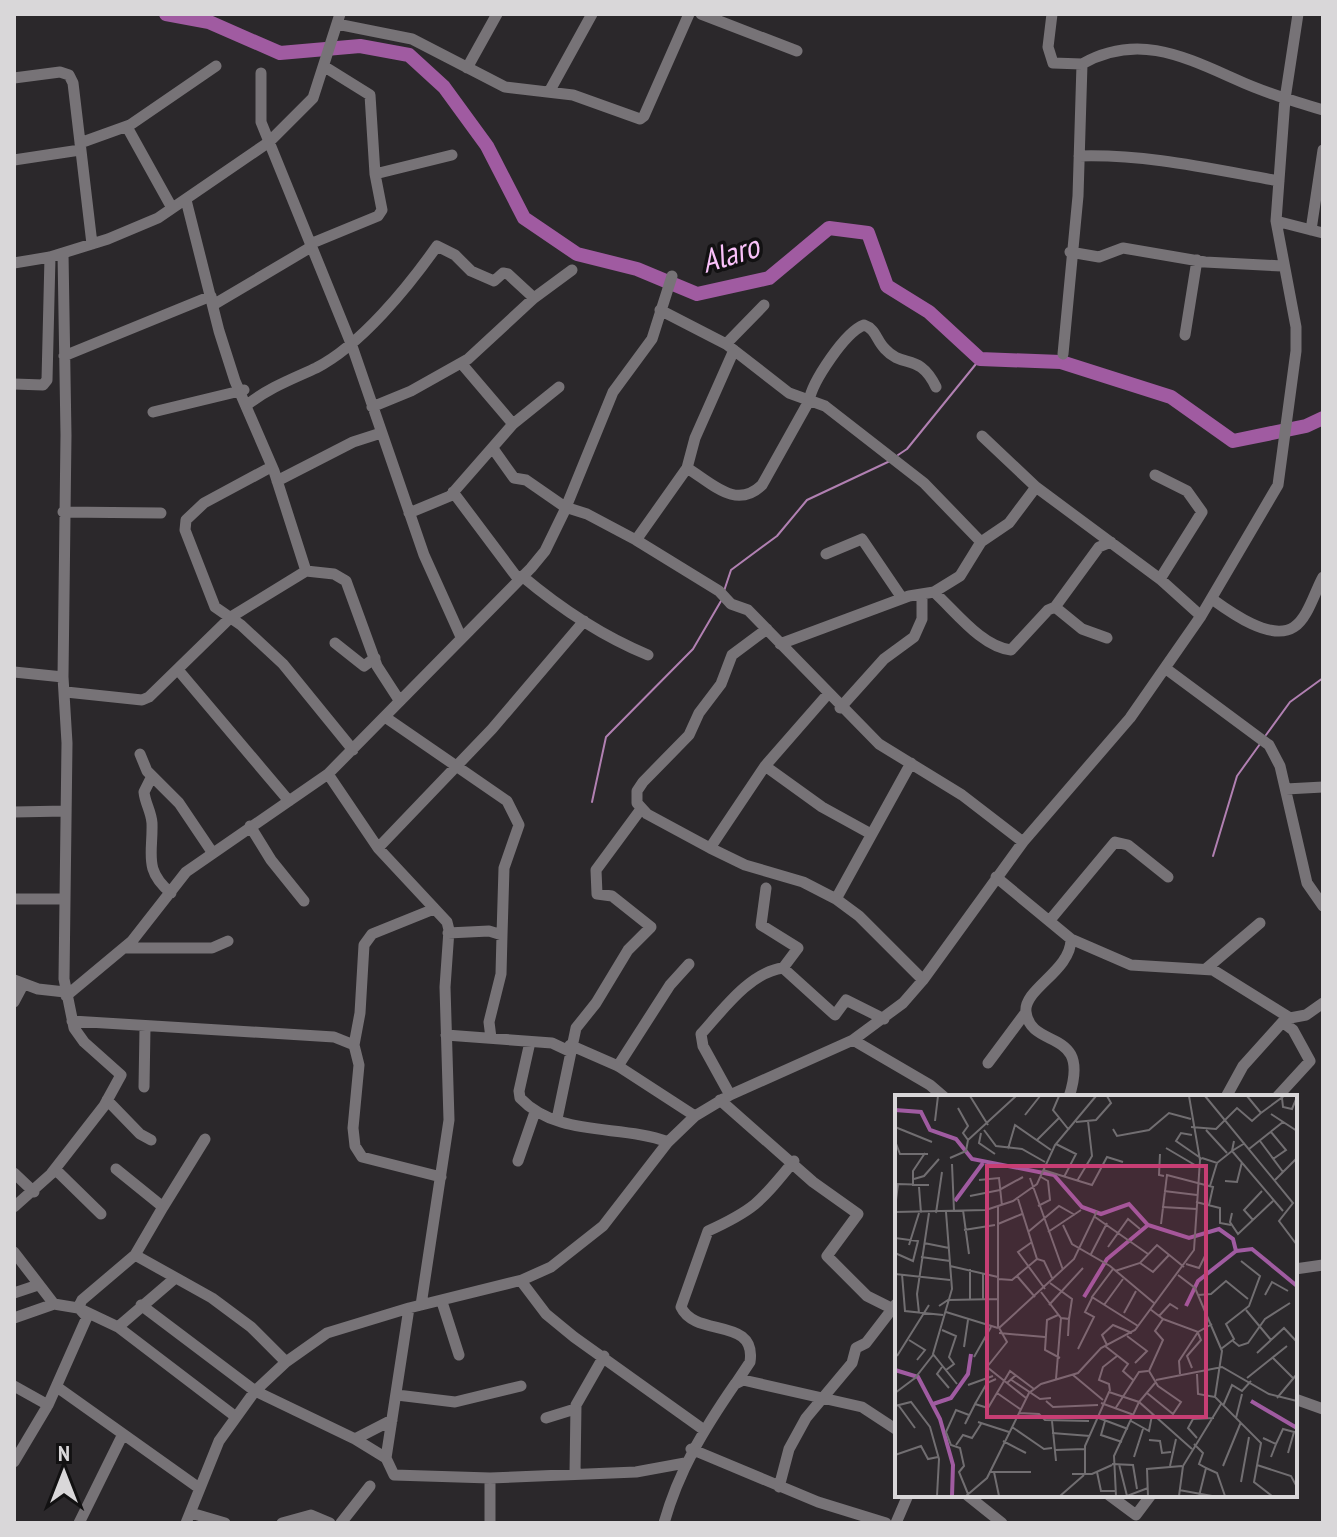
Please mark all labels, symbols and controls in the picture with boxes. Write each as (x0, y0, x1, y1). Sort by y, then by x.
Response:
water label: Alaro (696, 224, 766, 282)
inset map (895, 1095, 1297, 1497)
north arrow (24, 1433, 104, 1513)
text: N (58, 1439, 70, 1467)

